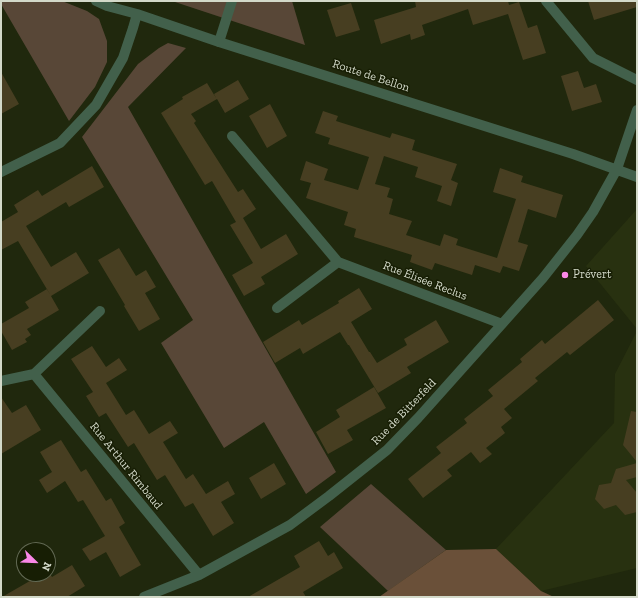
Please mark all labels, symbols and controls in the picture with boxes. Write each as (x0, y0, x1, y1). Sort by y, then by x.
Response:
street label: Route de Bellon (331, 57, 411, 95)
street label: Rue Élisée Reclus (381, 258, 469, 304)
place label: Prévert (573, 268, 611, 282)
marker: Prévert (560, 270, 570, 280)
street label: Rue de Bitterfeld (369, 376, 439, 448)
street label: Rue Arthur Rimbaud (87, 420, 165, 512)
north arrow (16, 542, 56, 582)
text: N (39, 560, 54, 573)

